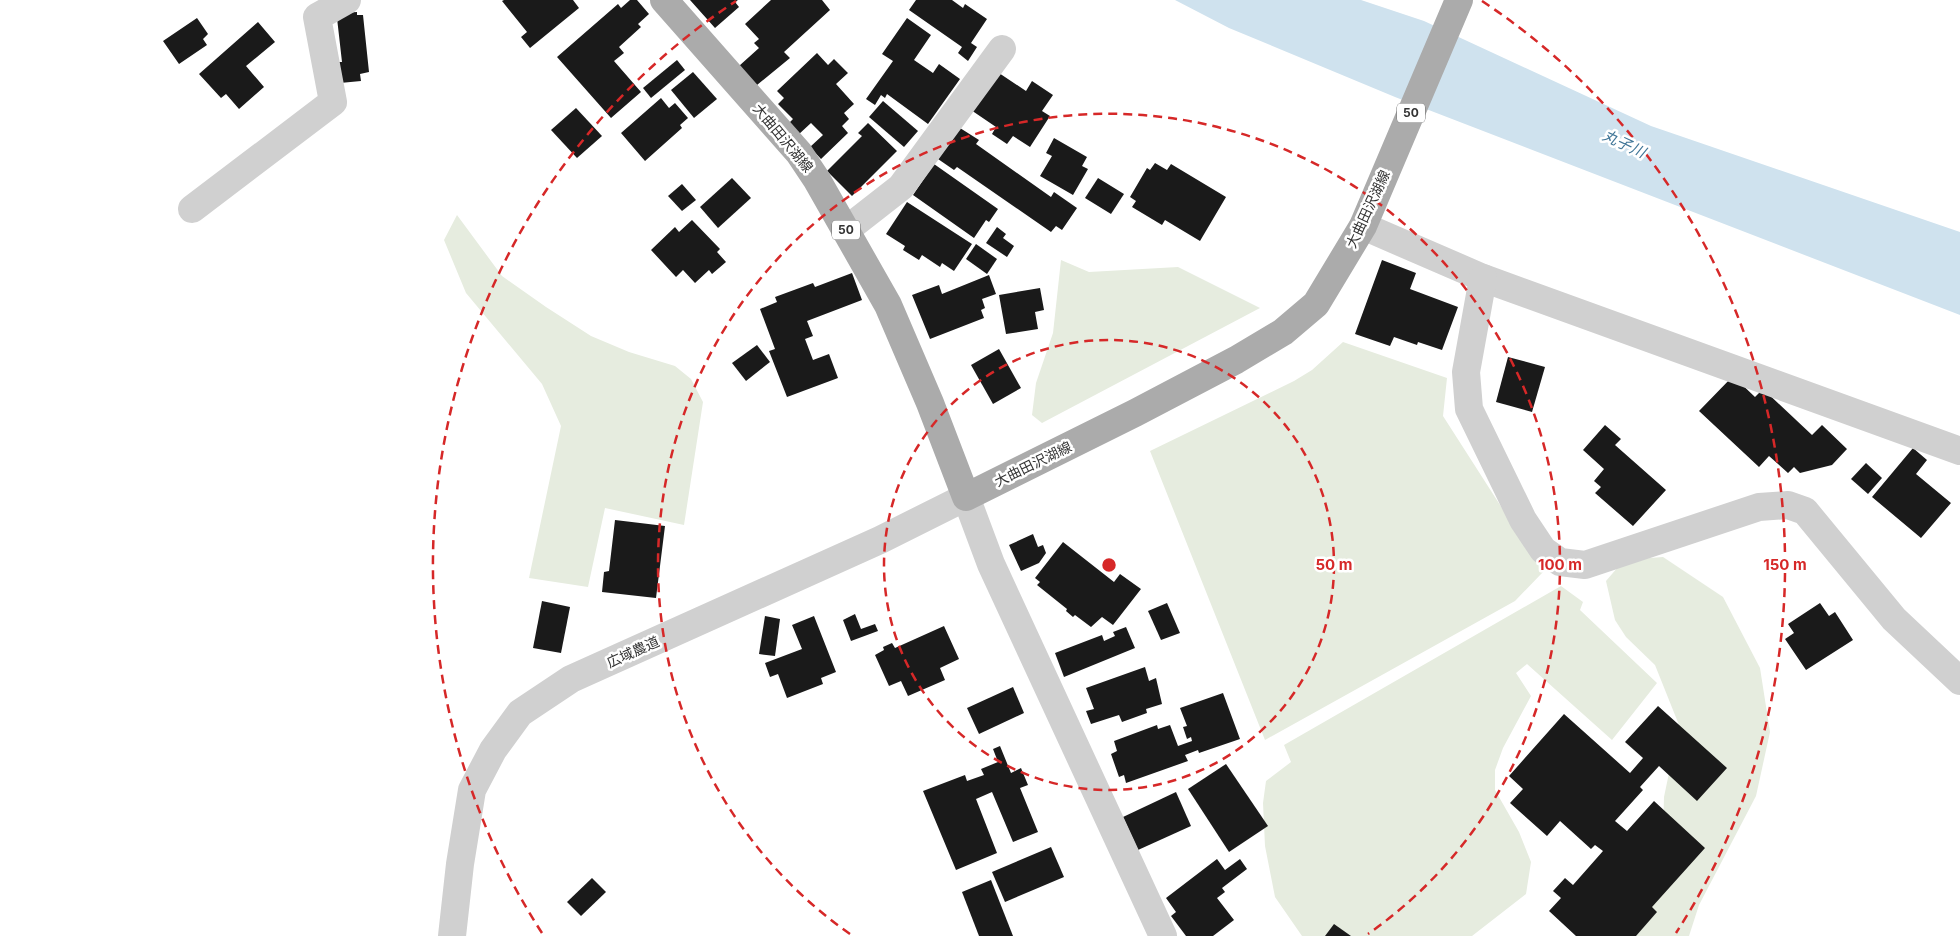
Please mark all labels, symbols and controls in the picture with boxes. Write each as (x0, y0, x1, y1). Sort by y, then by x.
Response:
street label: 大曲田沢湖線 (750, 100, 817, 175)
road number: 50 (1397, 104, 1425, 122)
water label: 丸子川 (1600, 125, 1650, 163)
street label: 大曲田沢湖線 (1342, 167, 1393, 250)
road number: 50 (832, 220, 860, 240)
street label: 大曲田沢湖線 (991, 437, 1074, 490)
text: 50 m (1316, 555, 1352, 574)
text: 100 m (1538, 555, 1582, 574)
text: 150 m (1763, 555, 1807, 574)
centre of rings (1100, 556, 1118, 574)
street label: 広域農道 (604, 632, 662, 671)

